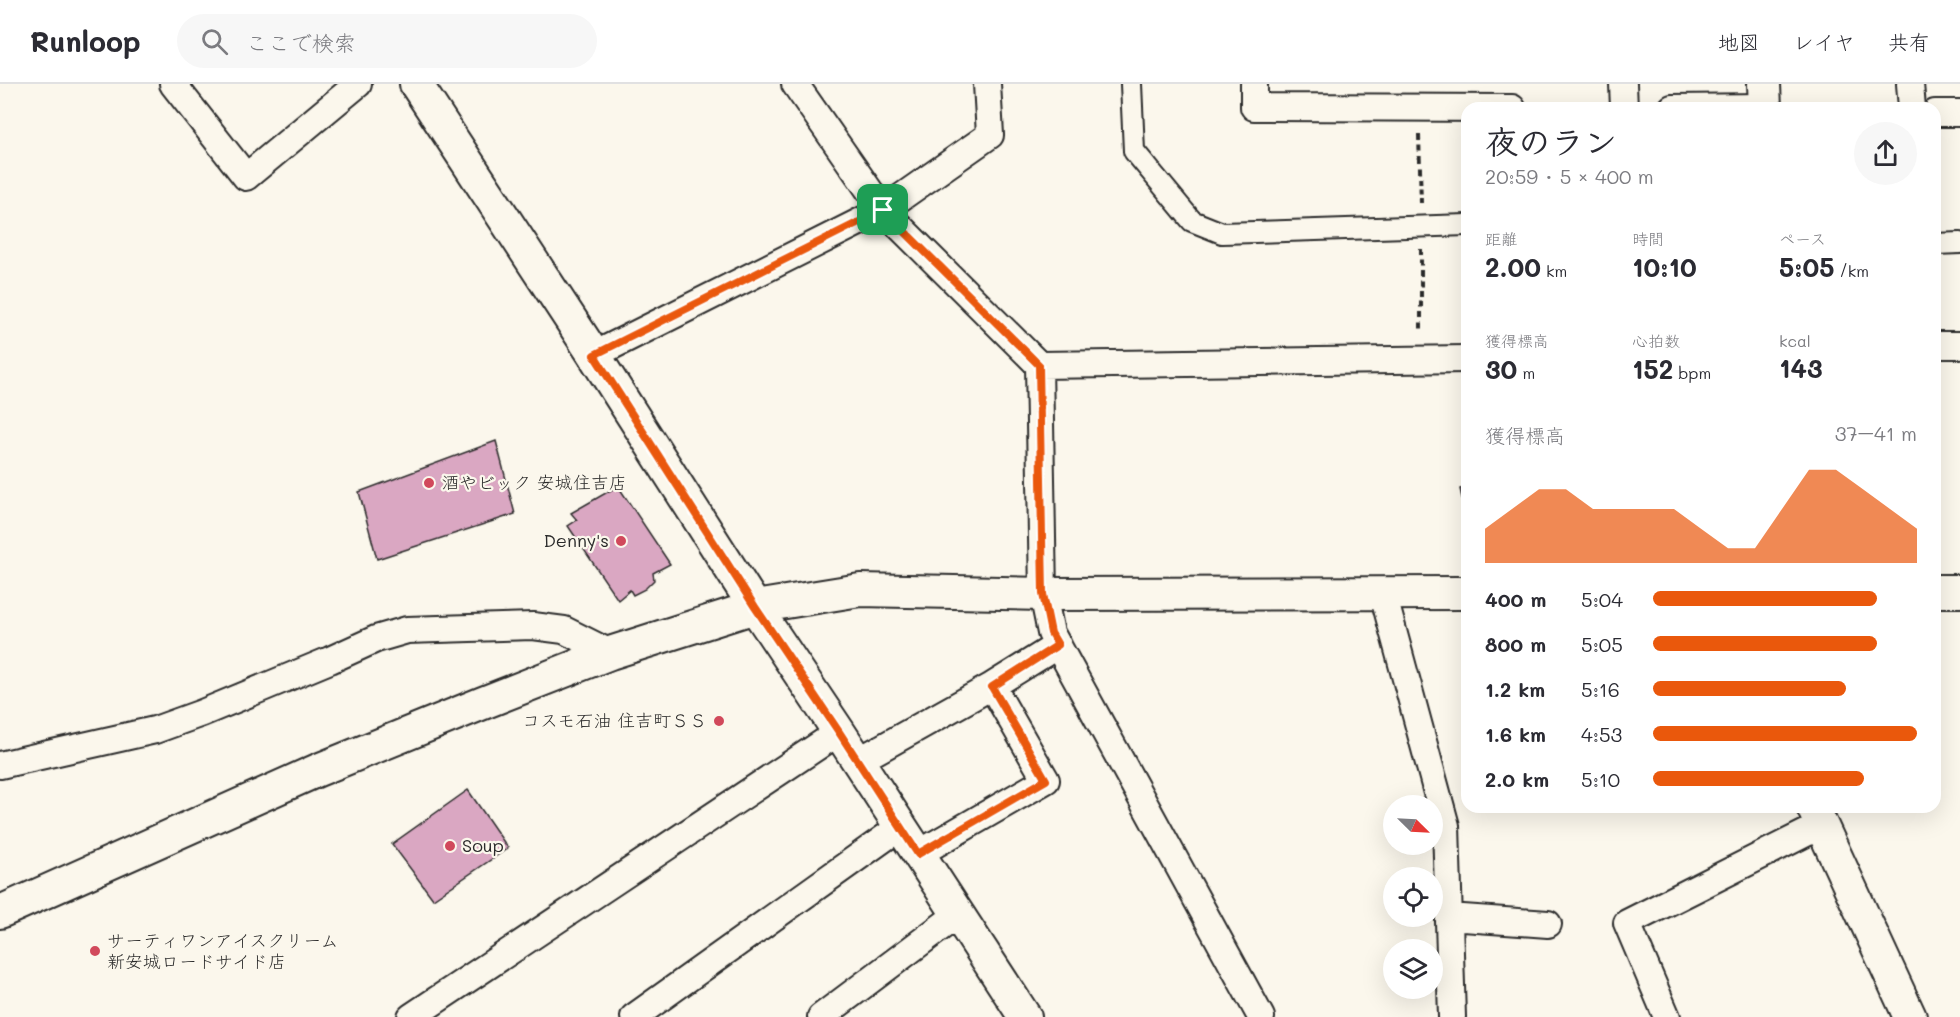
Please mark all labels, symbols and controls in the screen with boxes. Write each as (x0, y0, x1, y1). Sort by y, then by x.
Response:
search box (177, 14, 597, 68)
text: Runloop (30, 23, 141, 59)
icon: search (198, 25, 231, 58)
text: ここで検索 (246, 28, 356, 57)
text: 地図 (1718, 28, 1760, 55)
text: レイヤ (1793, 28, 1855, 55)
text: 共有 (1888, 28, 1930, 55)
text: 夜のラン (1485, 119, 1617, 162)
button: share (1854, 122, 1917, 185)
text: 20:59 · 5 × 400 m (1485, 163, 1654, 189)
pin (857, 184, 908, 235)
icon: arrive (866, 193, 899, 226)
text: 距離 (1485, 228, 1517, 249)
text: 時間 (1632, 228, 1664, 249)
text: ペース (1779, 228, 1826, 249)
text: 2.00 (1485, 250, 1541, 284)
text: 10:10 (1632, 250, 1697, 284)
text: 5:05 (1779, 250, 1834, 284)
text: km (1541, 260, 1567, 281)
text: /km (1834, 260, 1869, 281)
text: 獲得標高 (1485, 330, 1549, 351)
text: 心拍数 (1632, 330, 1680, 351)
text: kcal (1779, 330, 1811, 351)
text: 143 (1779, 351, 1823, 385)
text: 30 (1485, 352, 1517, 386)
text: 152 (1632, 352, 1673, 386)
text: m (1517, 362, 1535, 383)
text: bpm (1673, 362, 1711, 383)
text: 37–41 m (1835, 420, 1917, 446)
text: 獲得標高 (1485, 422, 1565, 448)
place label: 酒やビック 安城住吉店 (441, 470, 627, 494)
marker: 酒やビック 安城住吉店 (422, 476, 436, 490)
place label: Denny's (543, 528, 609, 552)
marker: Denny's (614, 534, 628, 548)
text: 400 m (1485, 586, 1546, 612)
text: 5:04 (1581, 586, 1623, 612)
text: 800 m (1485, 631, 1546, 657)
text: 5:05 (1581, 631, 1623, 657)
text: 1.2 km (1485, 676, 1545, 702)
text: 5:16 (1581, 676, 1620, 702)
place label: コスモ石油 住吉町ＳＳ (522, 708, 707, 732)
marker: コスモ石油 住吉町ＳＳ (712, 714, 726, 728)
text: 1.6 km (1485, 721, 1546, 747)
text: 4:53 (1581, 721, 1622, 747)
text: 2.0 km (1485, 766, 1549, 792)
text: 5:10 (1581, 766, 1620, 792)
north arrow (1383, 795, 1443, 855)
map controls (1383, 795, 1443, 999)
place label: Soup (462, 833, 504, 857)
marker: Soup (443, 839, 457, 853)
button: locate (1383, 867, 1443, 927)
place label: サーティワンアイスクリーム 新安城ロードサイド店 (107, 928, 338, 973)
button: layers (1383, 939, 1443, 999)
marker: サーティワンアイスクリーム 新安城ロードサイド店 (88, 944, 102, 958)

